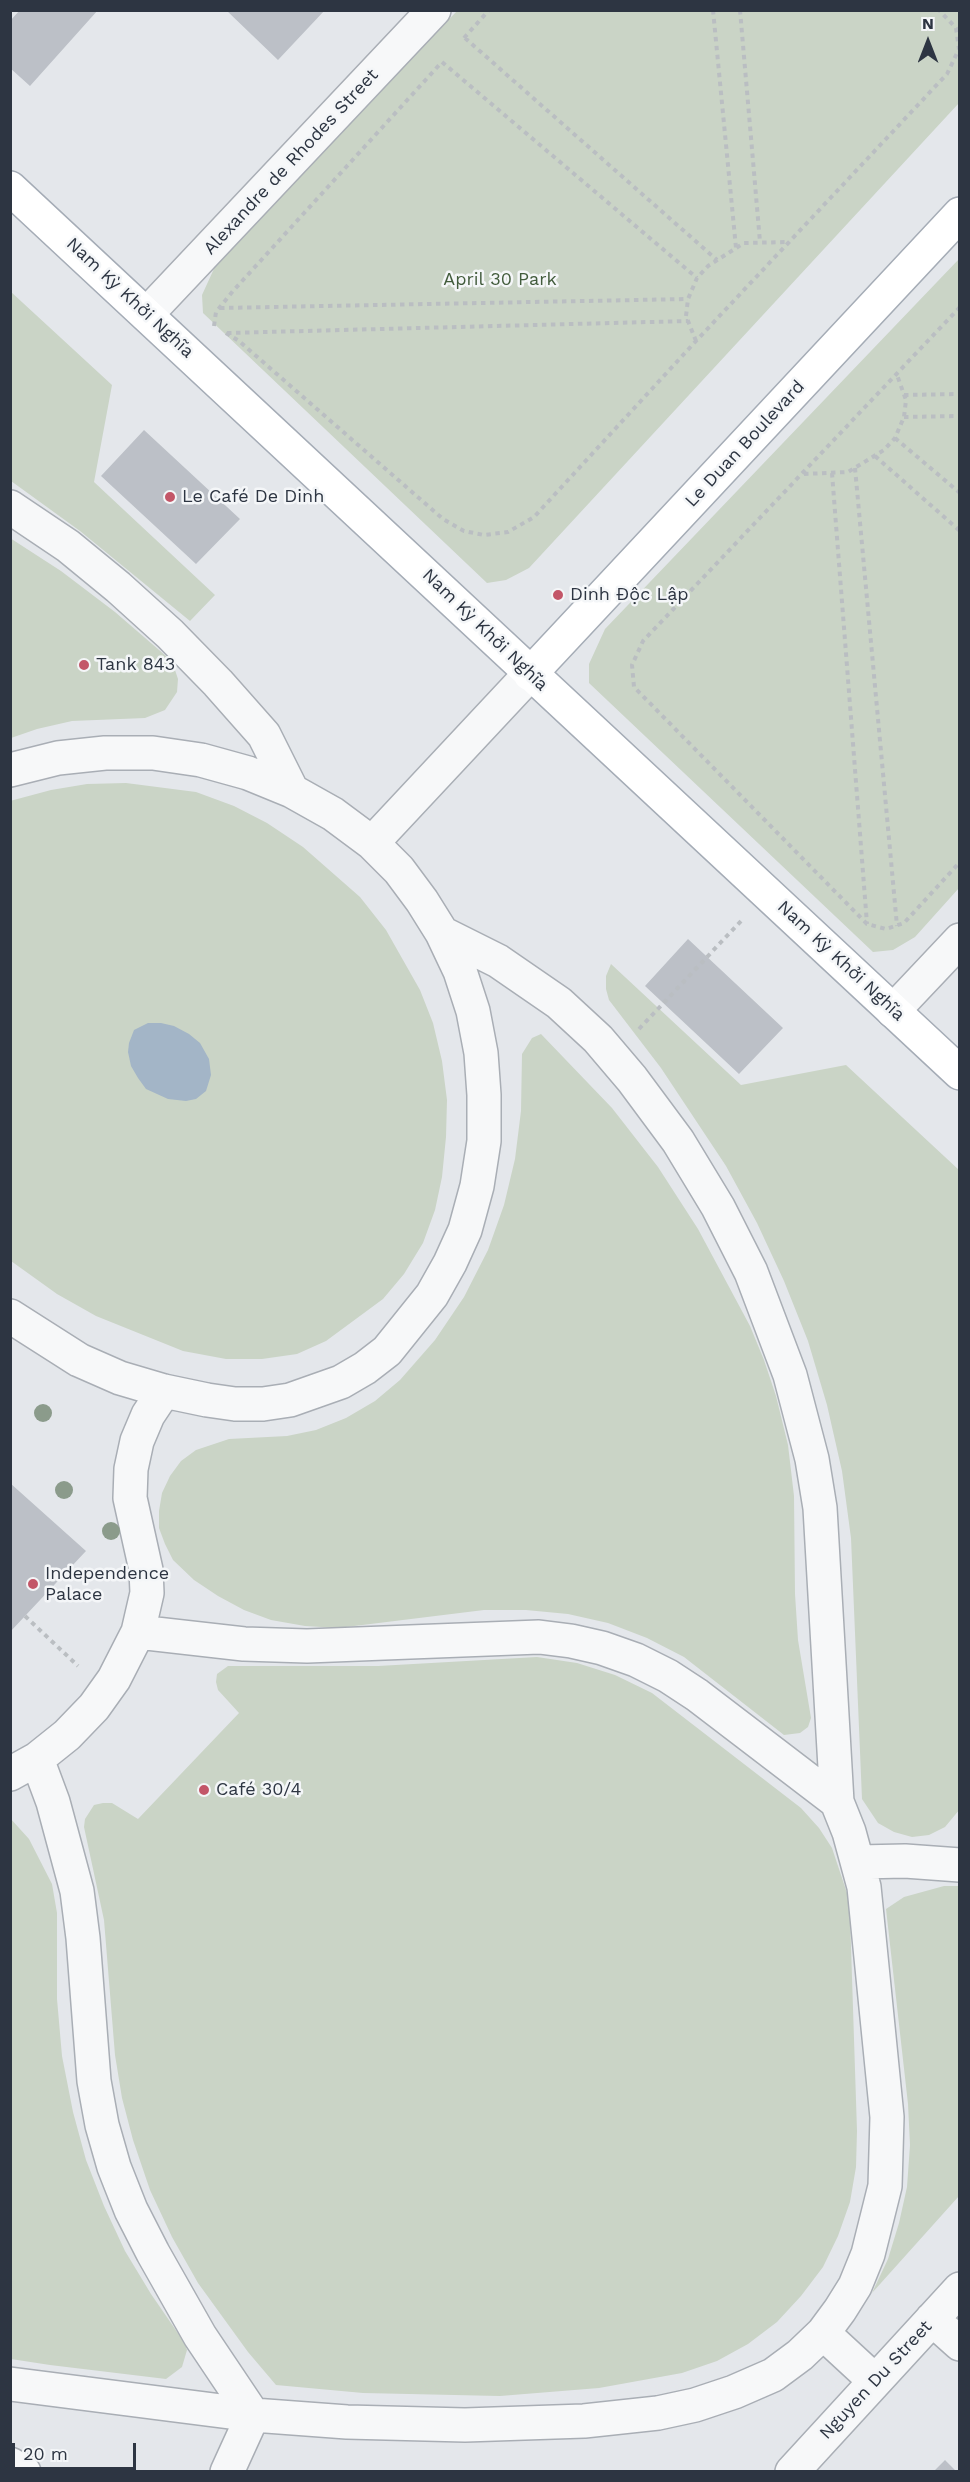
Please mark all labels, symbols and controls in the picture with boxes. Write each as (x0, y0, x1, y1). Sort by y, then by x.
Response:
north arrow (898, 12, 958, 72)
text: N (922, 14, 934, 33)
street label: Alexandre de Rhodes Street (199, 65, 383, 259)
street label: Nam Kỳ Khởi Nghĩa (62, 233, 198, 363)
park label: April 30 Park (443, 269, 557, 291)
street label: Le Duan Boulevard (681, 376, 809, 512)
place label: Le Café De Dinh (182, 486, 324, 508)
marker: Le Café De Dinh (163, 490, 177, 504)
street label: Nam Kỳ Khởi Nghĩa (418, 564, 552, 696)
place label: Dinh Độc Lập (570, 584, 689, 606)
marker: Dinh Độc Lập (551, 588, 565, 602)
place label: Tank 843 (96, 654, 175, 676)
marker: Tank 843 (77, 658, 91, 672)
street label: Nam Kỳ Khởi Nghĩa (773, 896, 909, 1026)
place label: Independence Palace (45, 1563, 169, 1606)
marker: Independence Palace (26, 1577, 40, 1591)
place label: Café 30/4 (216, 1779, 301, 1801)
marker: Café 30/4 (197, 1783, 211, 1797)
street label: Nguyen Du Street (815, 2316, 937, 2444)
scale bar (15, 2431, 140, 2469)
text: 20 m (23, 2443, 68, 2464)

